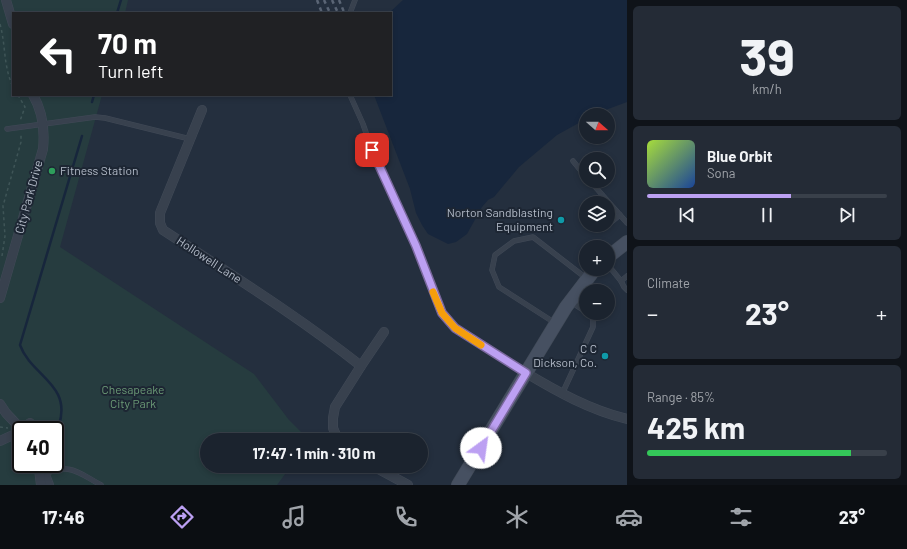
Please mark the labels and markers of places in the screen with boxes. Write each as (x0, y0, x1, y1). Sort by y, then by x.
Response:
pin (355, 133, 389, 167)
place label: Fitness Station (60, 163, 139, 177)
marker: Fitness Station (47, 166, 57, 176)
place label: Norton Sandblasting Equipment (447, 205, 553, 233)
marker: Norton Sandblasting Equipment (556, 215, 566, 225)
place label: C C Dickson, Co. (533, 341, 597, 369)
marker: C C Dickson, Co. (600, 351, 610, 361)

